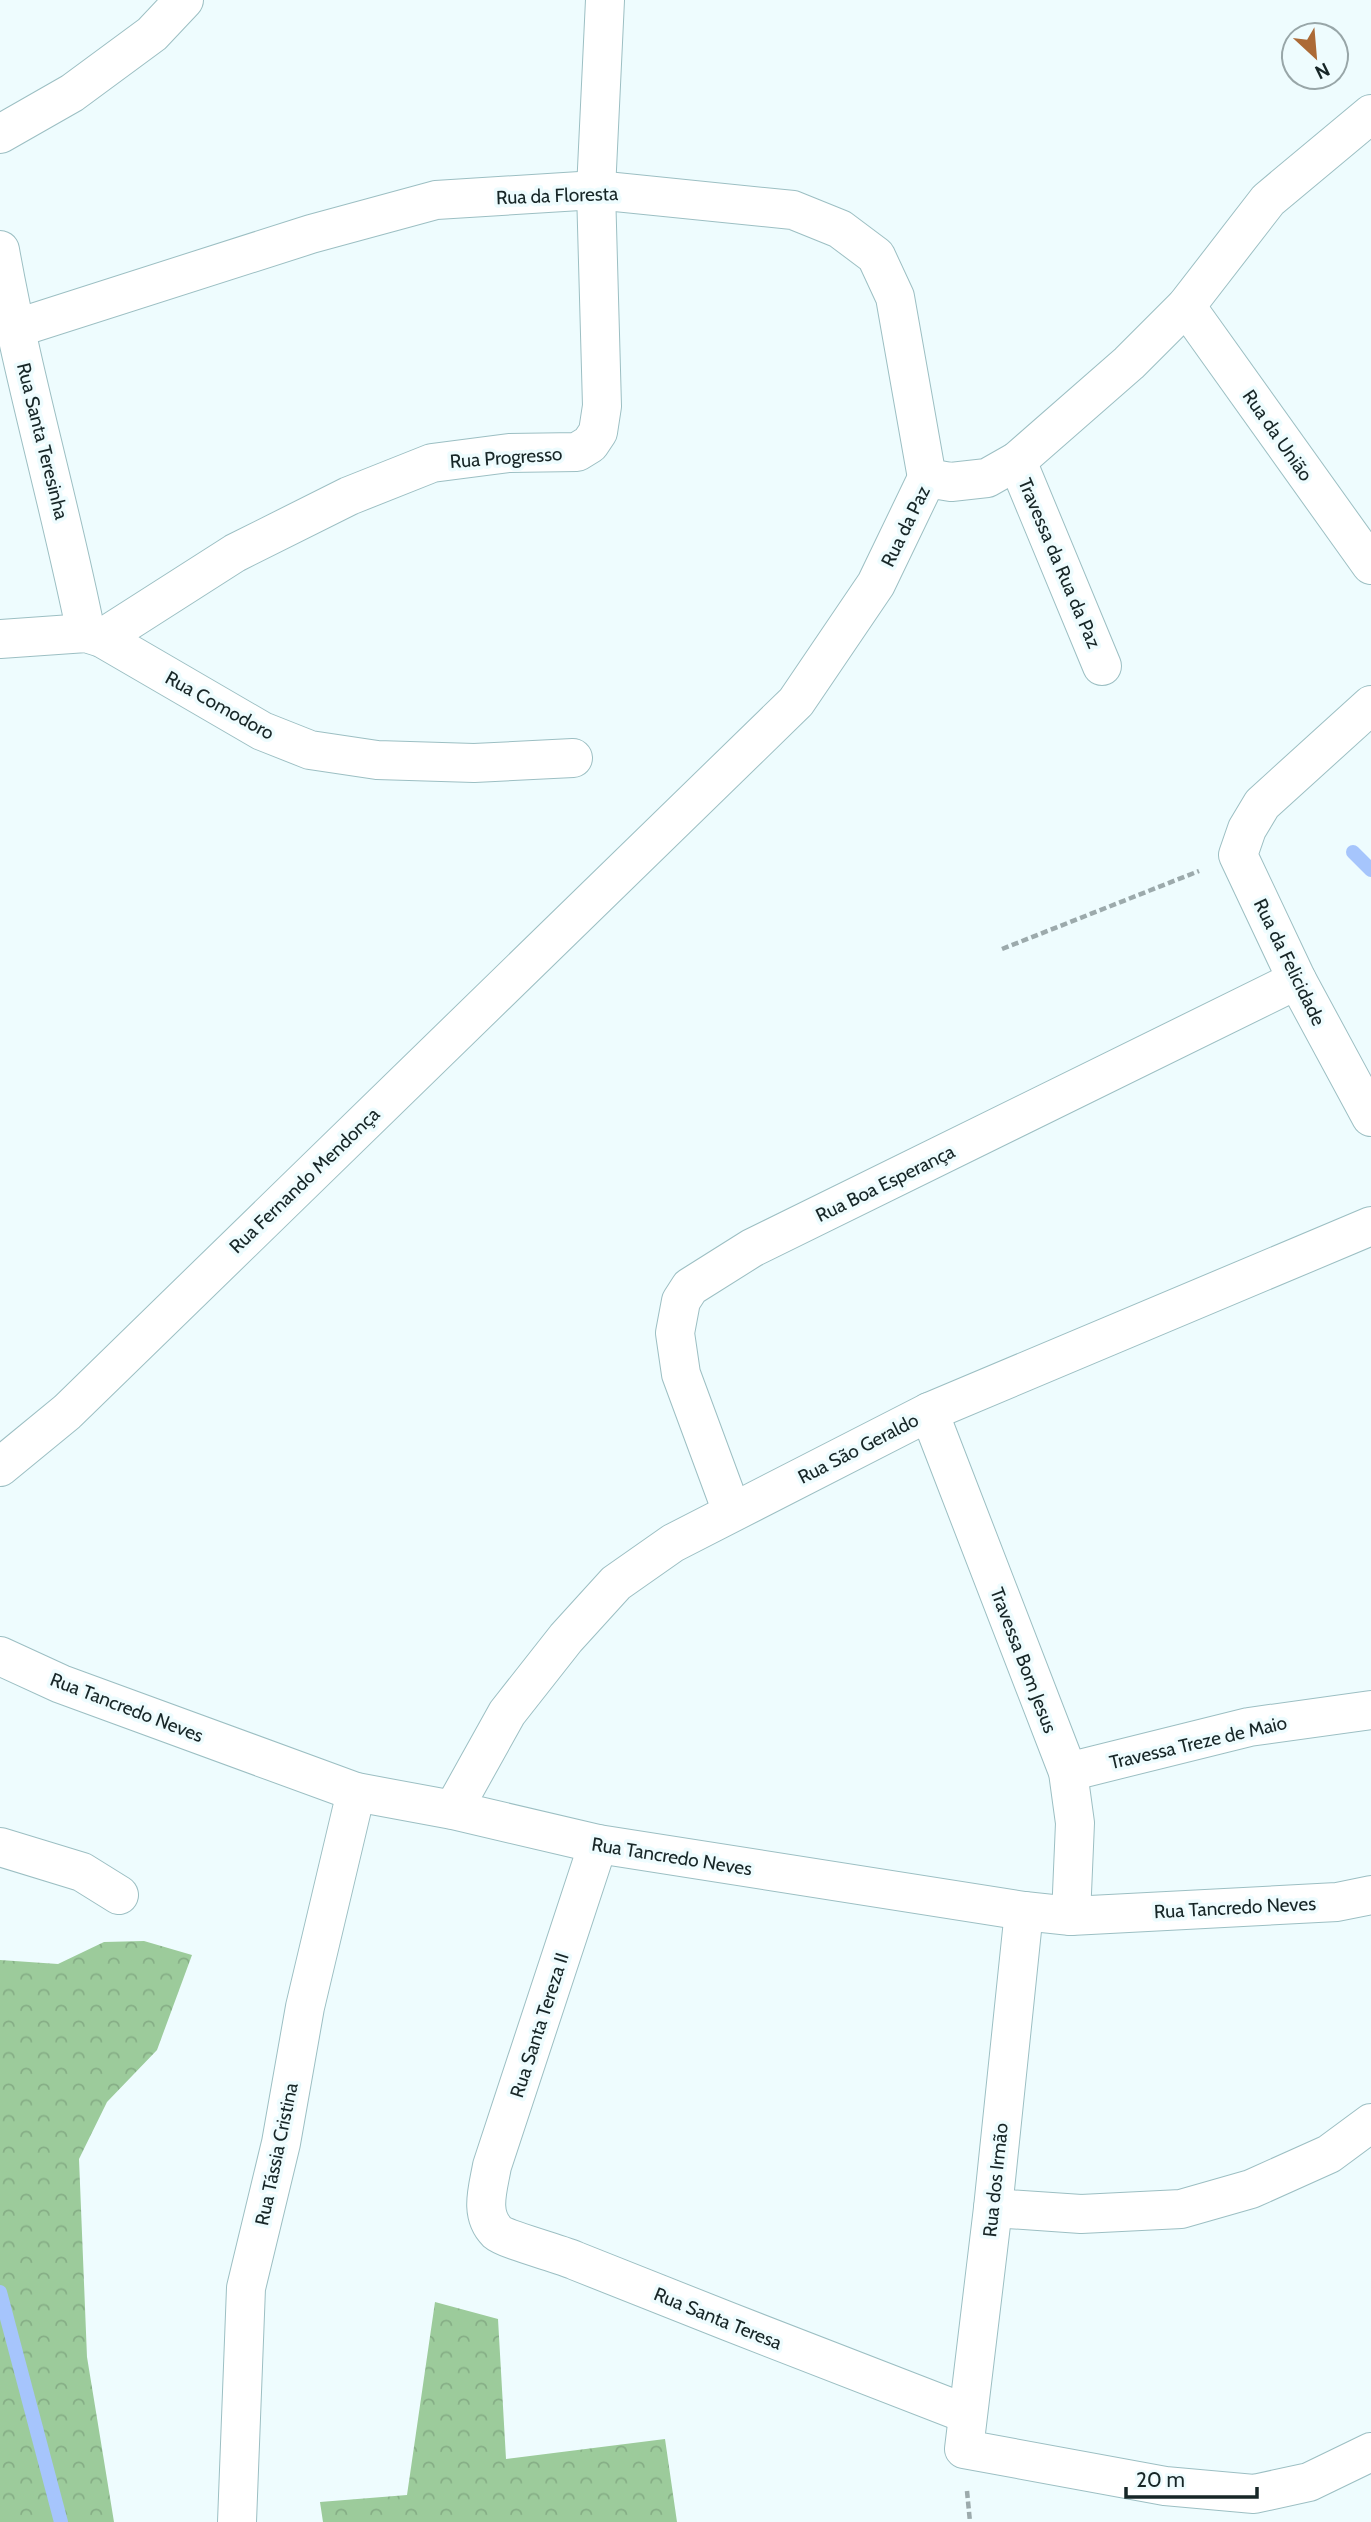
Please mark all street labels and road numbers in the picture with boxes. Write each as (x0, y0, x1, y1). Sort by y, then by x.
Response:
street label: Rua da Floresta (496, 182, 618, 209)
street label: Rua Santa Teresinha (12, 360, 73, 522)
street label: Rua da União (1238, 385, 1317, 485)
street label: Rua Progresso (449, 442, 563, 473)
street label: Travessa da Rua da Paz (1013, 475, 1106, 652)
street label: Rua da Paz (876, 482, 935, 570)
street label: Rua Comodoro (161, 666, 278, 745)
street label: Rua da Felicidade (1249, 895, 1330, 1030)
street label: Rua Fernando Mendonça (224, 1103, 384, 1258)
street label: Rua Boa Esperança (812, 1140, 958, 1227)
street label: Rua São Geraldo (794, 1408, 922, 1489)
street label: Travessa Bom Jesus (985, 1584, 1062, 1736)
street label: Rua Tancredo Neves (47, 1668, 207, 1747)
street label: Travessa Treze de Maio (1107, 1711, 1289, 1774)
street label: Rua Tancredo Neves (590, 1832, 754, 1881)
street label: Rua Tancredo Neves (1153, 1892, 1317, 1923)
street label: Rua Santa Tereza II (505, 1950, 574, 2100)
street label: Rua Tássia Cristina (250, 2081, 303, 2228)
street label: Rua dos Irmão (978, 2122, 1013, 2238)
street label: Rua Santa Teresa (651, 2282, 785, 2355)

